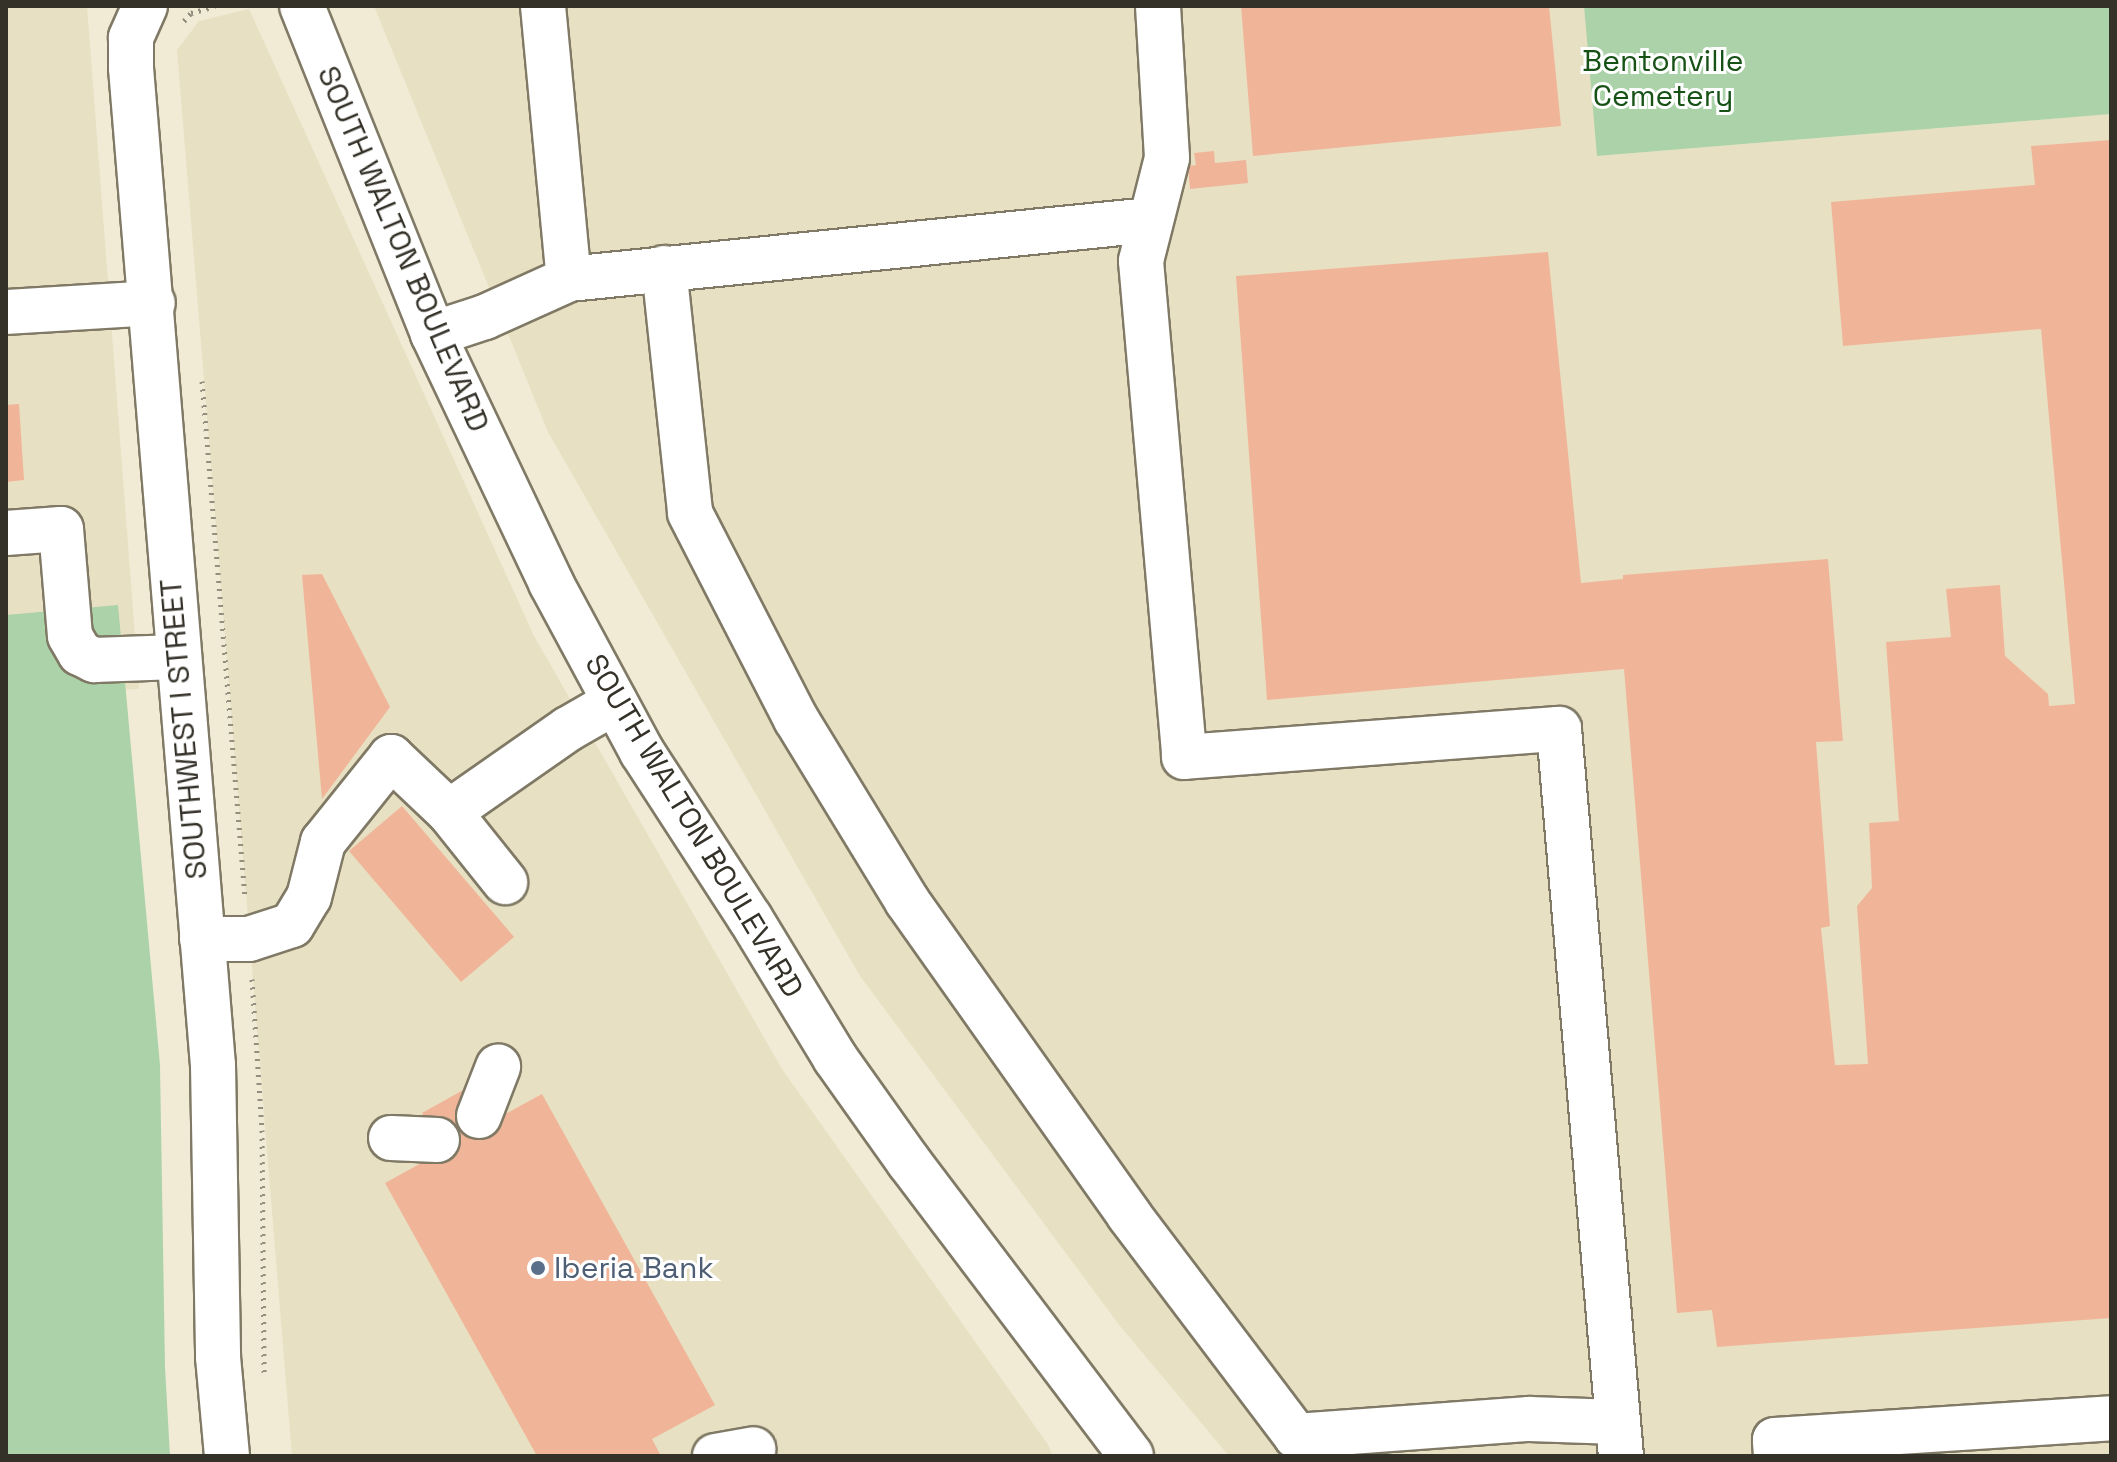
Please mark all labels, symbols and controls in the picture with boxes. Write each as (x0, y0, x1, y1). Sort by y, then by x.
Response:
park label: Bentonville Cemetery (1582, 43, 1744, 114)
street label: SOUTH WALTON BOULEVARD (309, 61, 497, 437)
street label: SOUTHWEST I STREET (153, 577, 215, 881)
street label: SOUTH WALTON BOULEVARD (577, 648, 811, 1004)
place label: Iberia Bank (554, 1250, 714, 1286)
marker: Iberia Bank (529, 1259, 547, 1277)

